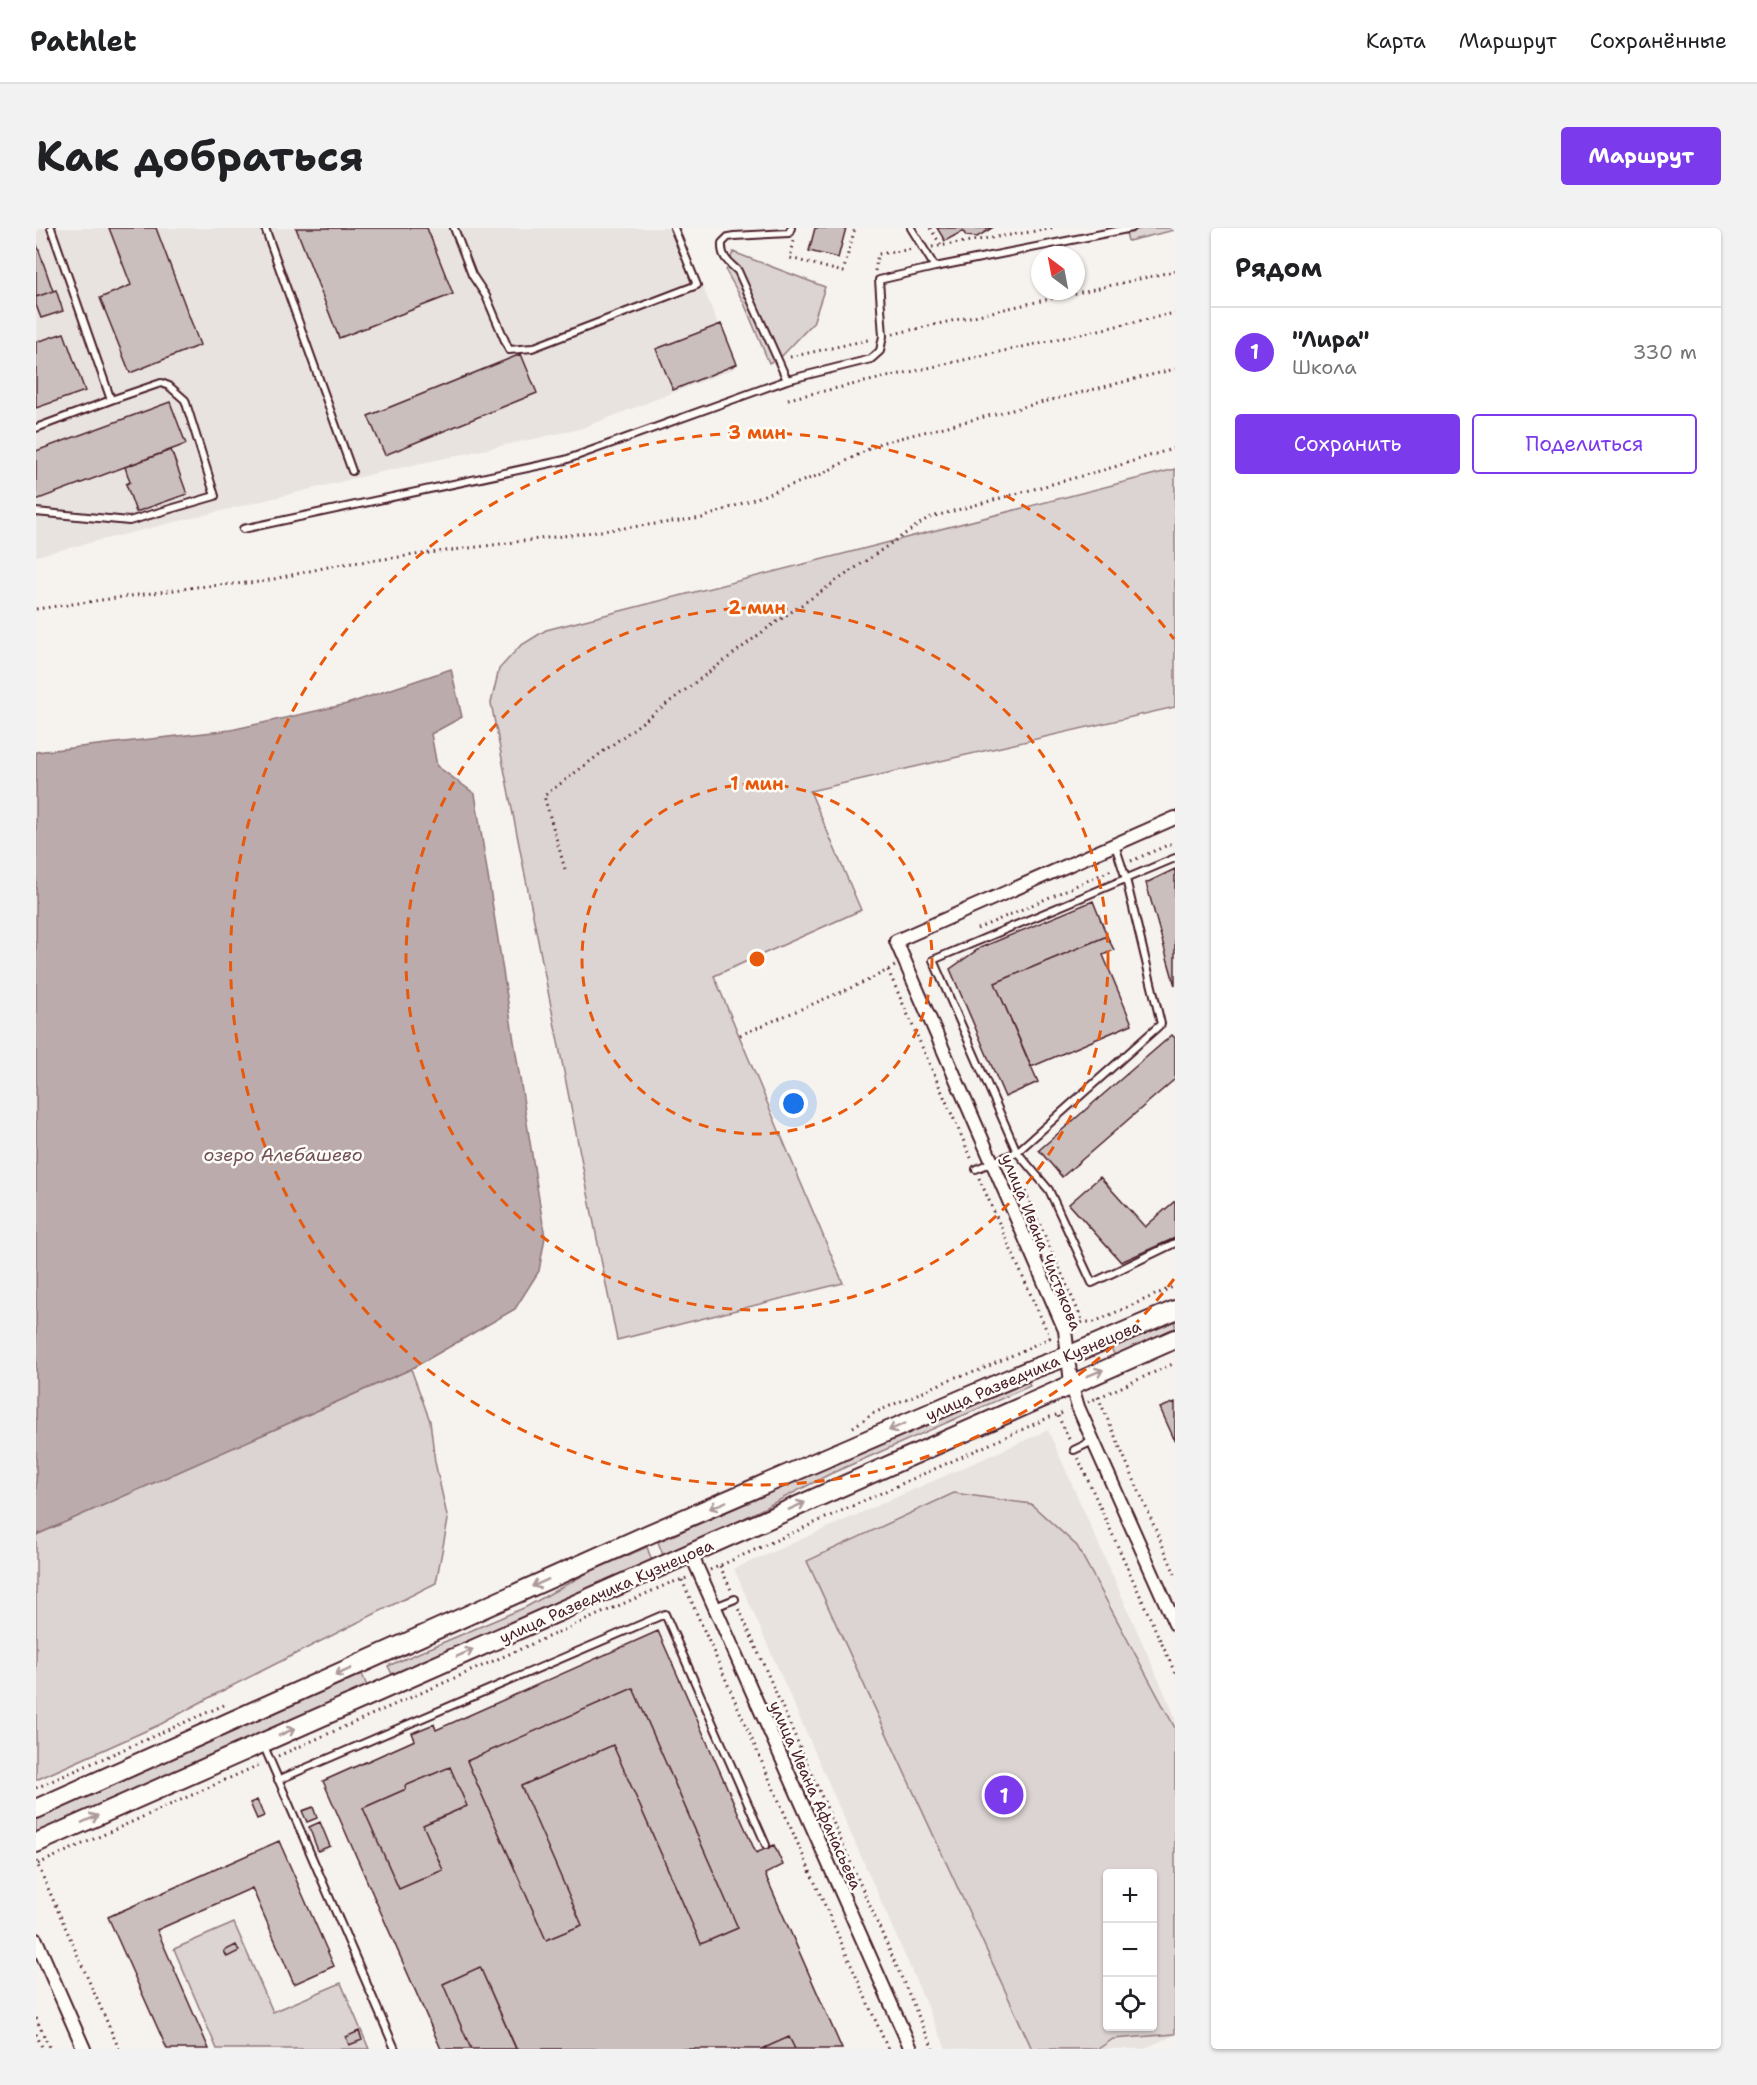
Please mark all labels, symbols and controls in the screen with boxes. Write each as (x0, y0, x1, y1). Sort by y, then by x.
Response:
text: Pathlet (30, 22, 137, 60)
text: Карта (1366, 27, 1426, 55)
text: Маршрут (1459, 27, 1557, 55)
text: Сохранённые (1590, 27, 1727, 55)
button: Маршрут (1561, 127, 1721, 185)
text: Как добраться (36, 128, 364, 184)
north arrow (1031, 246, 1085, 300)
text: Рядом (1235, 250, 1322, 285)
text: "Лира" (1292, 325, 1370, 354)
text: 1 (1250, 339, 1259, 365)
text: 330 m (1633, 339, 1697, 365)
text: Школа (1292, 354, 1357, 380)
button: Сохранить (1235, 414, 1460, 474)
button: Поделиться (1472, 414, 1697, 474)
text: 3 мин (728, 421, 786, 445)
text: 2 мин (728, 596, 786, 620)
text: 1 мин (730, 772, 784, 796)
centre of rings (747, 949, 767, 969)
your location (779, 1089, 808, 1118)
water label: озеро Алебашево (203, 1143, 363, 1167)
street label: улица Ивана Чистякова (996, 1151, 1087, 1334)
street label: улица Разведчика Кузнецова (922, 1315, 1144, 1425)
one-way arrow (1085, 1367, 1104, 1378)
one-way arrow (889, 1422, 907, 1434)
one-way arrow (710, 1499, 728, 1511)
one-way arrow (788, 1500, 806, 1511)
street label: улица Разведчика Кузнецова (496, 1535, 717, 1648)
one-way arrow (531, 1578, 549, 1590)
one-way arrow (456, 1647, 474, 1658)
one-way arrow (334, 1667, 352, 1678)
street label: улица Ивана Афанасьева (764, 1697, 867, 1893)
one-way arrow (277, 1726, 296, 1737)
pin: 1 (984, 1772, 1024, 1818)
one-way arrow (80, 1813, 98, 1824)
map controls (1103, 1869, 1157, 2031)
button: + (1103, 1869, 1157, 1923)
button: − (1103, 1923, 1157, 1977)
button: locate (1103, 1977, 1157, 2031)

